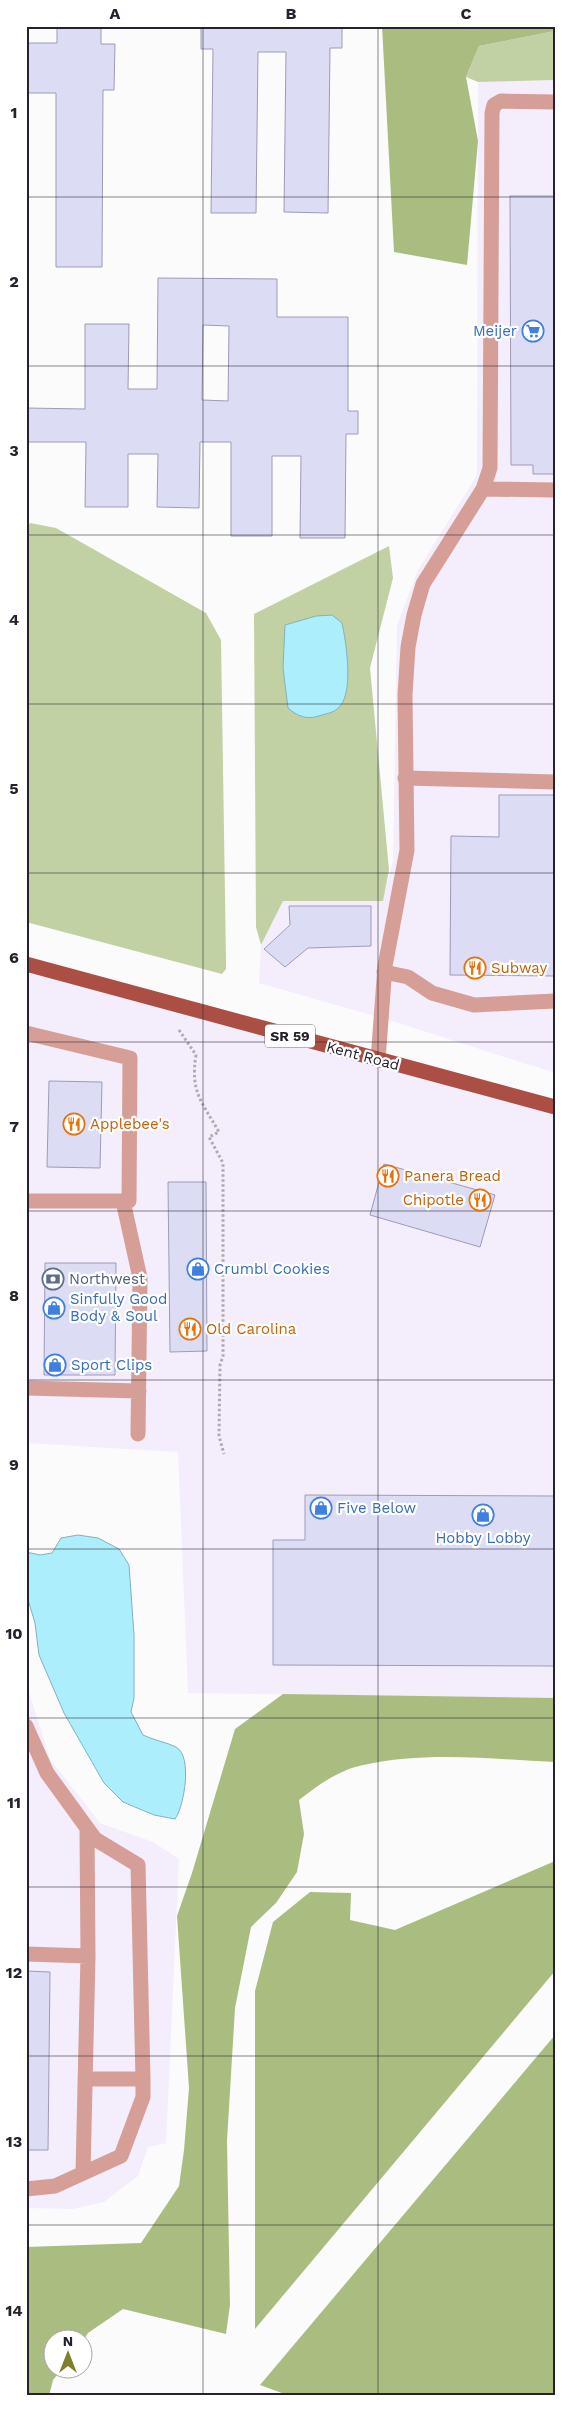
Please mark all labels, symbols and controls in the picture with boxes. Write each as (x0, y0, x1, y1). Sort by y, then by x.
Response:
text: A (110, 4, 121, 23)
text: B (286, 4, 297, 23)
text: C (461, 4, 472, 23)
text: 1 (11, 103, 17, 122)
text: 2 (9, 272, 19, 291)
supermarket icon: Meijer (521, 319, 545, 343)
place label: Meijer (473, 322, 517, 340)
text: 3 (9, 441, 19, 460)
text: 4 (9, 610, 19, 629)
text: 5 (9, 779, 19, 798)
text: 6 (9, 948, 19, 967)
restaurant icon: Subway (463, 956, 487, 980)
place label: Subway (491, 959, 547, 977)
road number: SR 59 (265, 1024, 315, 1048)
street label: Kent Road (324, 1038, 402, 1074)
restaurant icon: Applebee's (62, 1112, 86, 1136)
place label: Applebee's (90, 1115, 170, 1133)
text: 7 (9, 1117, 19, 1136)
restaurant icon: Panera Bread (376, 1164, 400, 1188)
place label: Panera Bread (404, 1167, 501, 1185)
restaurant icon: Chipotle (468, 1188, 492, 1212)
place label: Chipotle (403, 1191, 464, 1209)
shop icon: Crumbl Cookies (186, 1257, 210, 1281)
place label: Crumbl Cookies (214, 1260, 330, 1278)
bank icon: Northwest (41, 1267, 65, 1291)
place label: Northwest (69, 1270, 146, 1288)
text: 8 (9, 1286, 19, 1305)
place label: Sinfully Good Body & Soul (70, 1290, 167, 1325)
shop icon: Sinfully Good Body & Soul (42, 1296, 66, 1320)
restaurant icon: Old Carolina (178, 1317, 202, 1341)
place label: Old Carolina (206, 1320, 297, 1338)
shop icon: Sport Clips (43, 1353, 67, 1377)
place label: Sport Clips (71, 1356, 152, 1374)
text: 9 (9, 1455, 19, 1474)
shop icon: Five Below (309, 1496, 333, 1520)
place label: Five Below (337, 1499, 417, 1517)
shop icon: Hobby Lobby (471, 1503, 495, 1527)
place label: Hobby Lobby (435, 1529, 531, 1547)
text: 10 (5, 1624, 23, 1643)
text: 11 (7, 1793, 21, 1812)
text: 12 (6, 1963, 22, 1982)
text: 13 (6, 2132, 22, 2151)
text: 14 (5, 2301, 23, 2320)
north arrow (42, 2330, 92, 2380)
text: N (63, 2333, 73, 2349)

